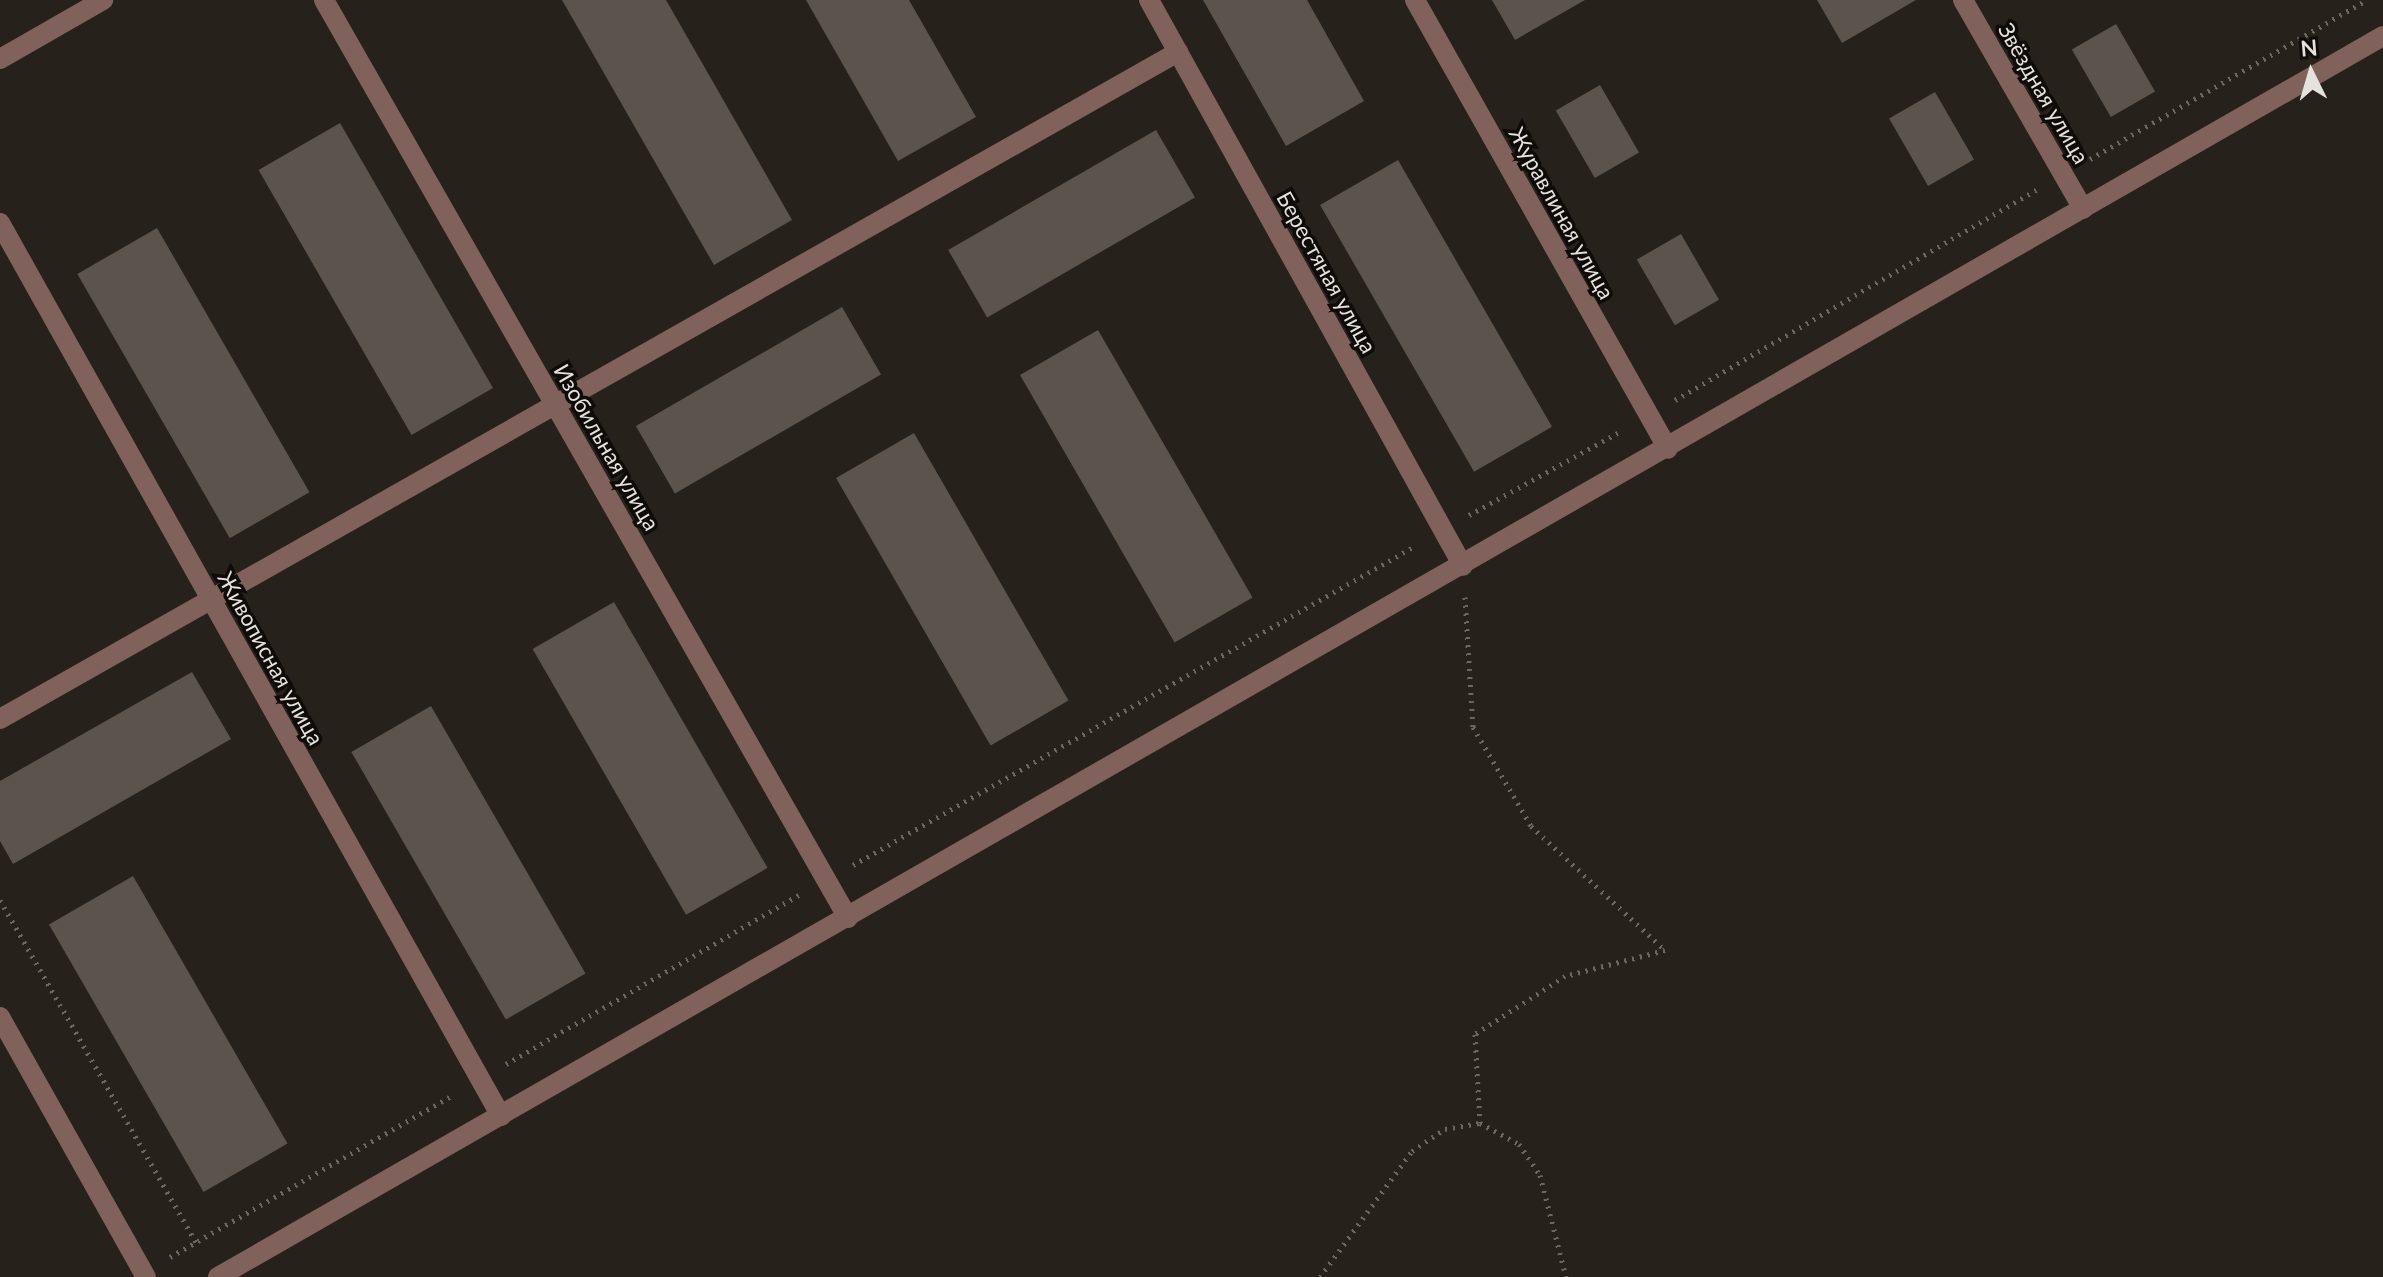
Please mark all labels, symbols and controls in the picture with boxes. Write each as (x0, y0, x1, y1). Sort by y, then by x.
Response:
street label: Звёздная улица (1993, 18, 2095, 168)
north arrow (2271, 32, 2351, 112)
text: N (2299, 33, 2318, 62)
street label: Журавлиная улица (1504, 122, 1620, 304)
street label: Берестяная улица (1272, 186, 1382, 358)
street label: Изобильная улица (549, 359, 665, 535)
street label: Живописная улица (212, 567, 330, 749)

